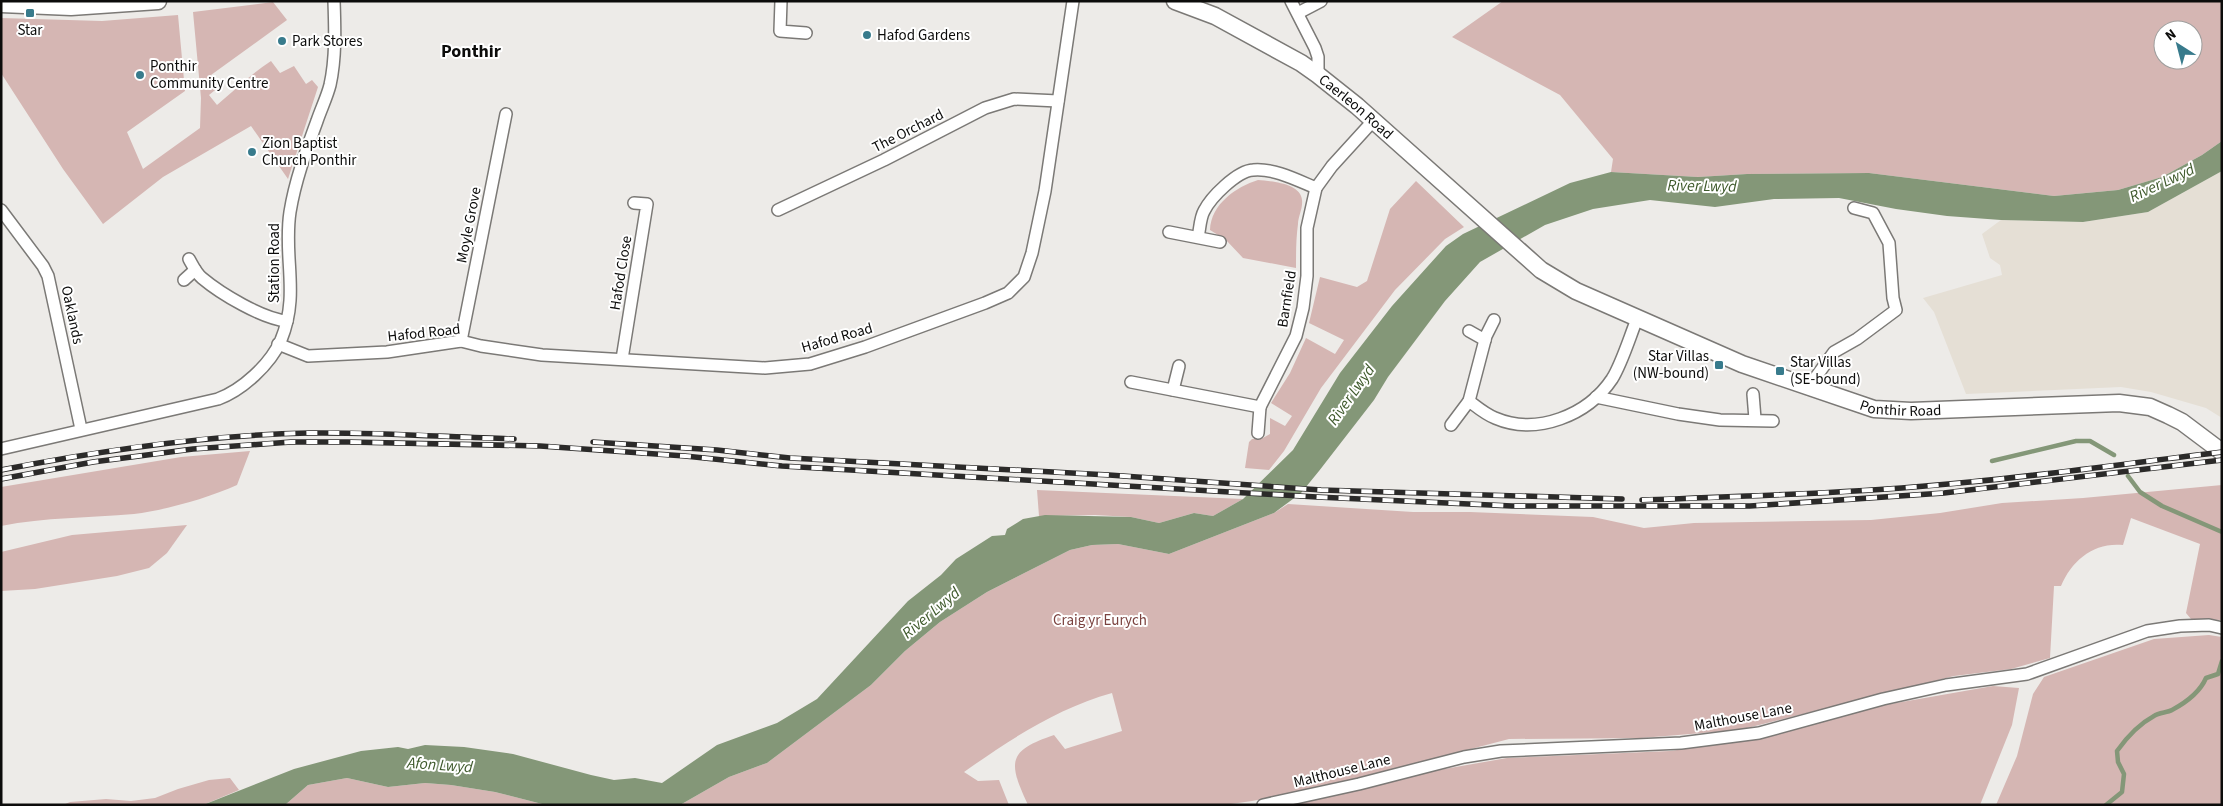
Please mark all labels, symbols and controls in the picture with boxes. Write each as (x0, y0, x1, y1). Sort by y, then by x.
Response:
marker: Star (24, 7, 36, 19)
place label: Star (17, 20, 43, 41)
north arrow (2153, 20, 2203, 70)
text: N (2161, 24, 2181, 46)
place label: Hafod Gardens (877, 25, 970, 46)
marker: Hafod Gardens (861, 29, 873, 41)
place label: Park Stores (292, 31, 362, 52)
marker: Park Stores (276, 35, 288, 47)
district label: Ponthir (441, 39, 502, 64)
place label: Ponthir Community Centre (150, 56, 268, 94)
marker: Ponthir Community Centre (134, 69, 146, 81)
street label: Caerleon Road (1314, 69, 1398, 144)
street label: The Orchard (869, 104, 947, 158)
place label: Zion Baptist Church Ponthir (262, 133, 357, 171)
marker: Zion Baptist Church Ponthir (246, 146, 258, 158)
water label: River Lwyd (2126, 158, 2199, 208)
water label: River Lwyd (1667, 174, 1737, 198)
street label: Moyle Grove (451, 185, 487, 265)
street label: Station Road (264, 223, 285, 303)
street label: Hafod Close (605, 234, 637, 312)
street label: Barnfield (1272, 269, 1302, 329)
street label: Oaklands (56, 284, 88, 346)
street label: Hafod Road (799, 318, 875, 358)
street label: Hafod Road (386, 319, 462, 347)
place label: Star Villas (NW-bound) (1633, 346, 1709, 384)
place label: Star Villas (SE-bound) (1790, 352, 1861, 390)
marker: Star Villas (NW-bound) (1713, 359, 1725, 371)
water label: River Lwyd (1322, 360, 1380, 430)
marker: Star Villas (SE-bound) (1774, 365, 1786, 377)
street label: Ponthir Road (1857, 394, 1942, 422)
water label: River Lwyd (897, 582, 965, 644)
park label: Craig yr Eurych (1053, 610, 1147, 631)
street label: Malthouse Lane (1692, 697, 1794, 737)
street label: Malthouse Lane (1291, 749, 1393, 793)
water label: Afon Lwyd (406, 752, 474, 778)

